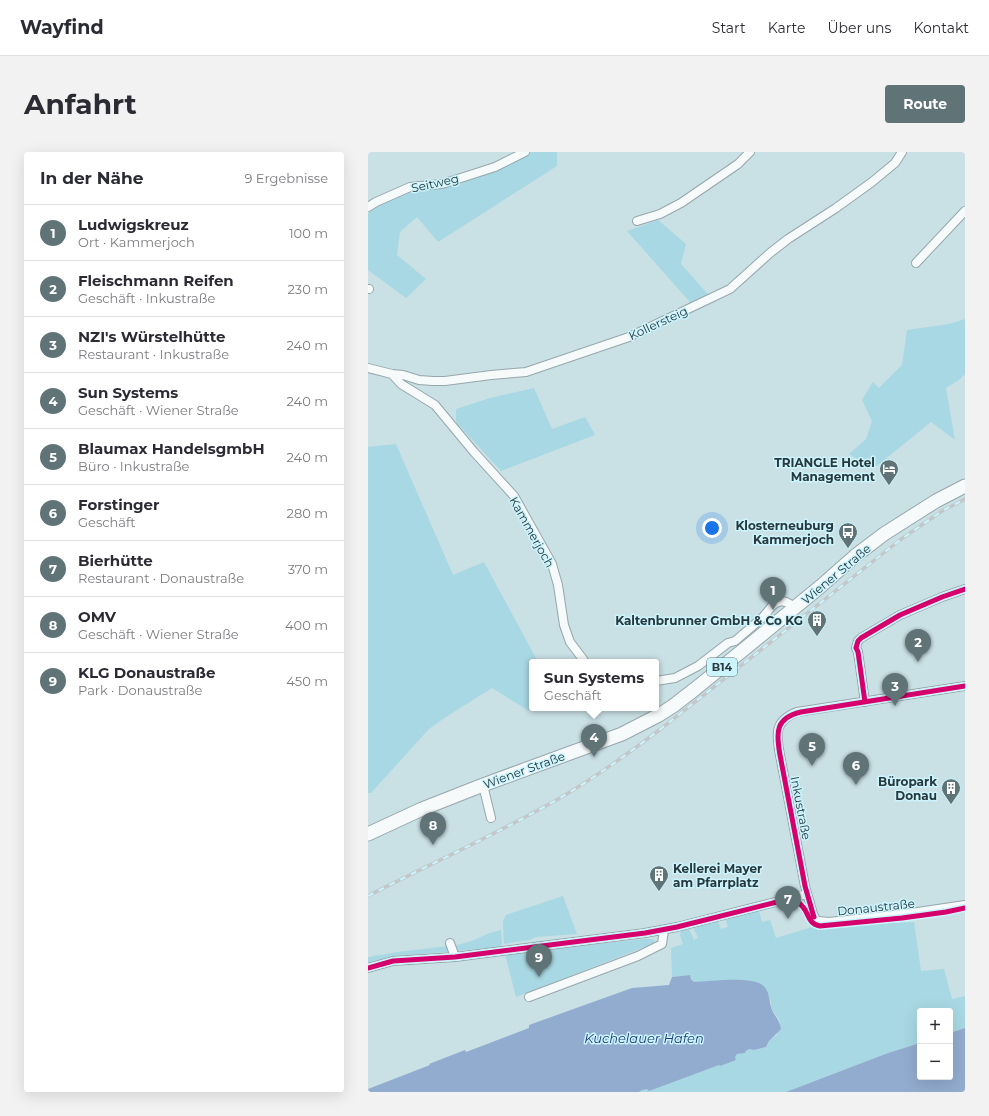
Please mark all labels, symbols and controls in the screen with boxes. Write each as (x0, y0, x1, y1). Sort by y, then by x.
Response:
text: Wayfind (20, 16, 104, 39)
text: Start (712, 19, 746, 37)
text: Karte (768, 19, 805, 37)
text: Über uns (827, 19, 891, 37)
text: Kontakt (913, 19, 969, 37)
button: Route (885, 85, 965, 123)
text: Anfahrt (24, 87, 137, 121)
text: In der Nähe (40, 168, 144, 188)
text: 9 Ergebnisse (245, 170, 328, 186)
street label: Seitweg (410, 171, 460, 195)
text: Ludwigskreuz (78, 215, 189, 234)
text: 1 (50, 225, 56, 241)
text: 100 m (289, 225, 328, 241)
text: Ort · Kammerjoch (78, 234, 195, 250)
text: Fleischmann Reifen (78, 271, 234, 290)
text: 2 (49, 281, 57, 297)
text: 230 m (287, 281, 328, 297)
text: Geschäft · Inkustraße (78, 290, 215, 306)
street label: Kollersteig (626, 303, 690, 343)
text: NZI's Würstelhütte (78, 327, 225, 346)
text: 3 (49, 337, 57, 353)
text: 240 m (287, 337, 328, 353)
text: Restaurant · Inkustraße (78, 346, 229, 362)
text: Sun Systems (78, 383, 178, 402)
text: 4 (49, 393, 57, 409)
text: 240 m (287, 393, 328, 409)
text: Geschäft · Wiener Straße (78, 402, 239, 418)
text: Blaumax HandelsgmbH (78, 439, 265, 458)
text: 5 (49, 449, 57, 465)
text: 240 m (287, 449, 328, 465)
place label: TRIANGLE Hotel Management (774, 455, 876, 484)
text: Büro · Inkustraße (78, 458, 189, 474)
hotel icon: TRIANGLE Hotel Management (878, 458, 900, 486)
street label: Kammerjoch (506, 494, 558, 570)
text: Forstinger (78, 495, 160, 514)
text: 6 (49, 505, 57, 521)
text: 280 m (287, 505, 328, 521)
text: Geschäft (78, 514, 136, 530)
your location (702, 518, 722, 538)
place label: Klosterneuburg Kammerjoch (735, 518, 834, 547)
bus stop icon: Klosterneuburg Kammerjoch (837, 521, 859, 549)
street label: Wiener Straße (798, 541, 874, 607)
text: Bierhütte (78, 551, 153, 570)
text: 7 (49, 561, 57, 577)
text: 370 m (288, 561, 328, 577)
text: Restaurant · Donaustraße (78, 570, 244, 586)
pin: 1 (760, 577, 786, 610)
text: OMV (78, 607, 116, 626)
building icon: Kaltenbrunner GmbH & Co KG (806, 609, 828, 637)
place label: Kaltenbrunner GmbH & Co KG (615, 613, 803, 628)
text: 8 (49, 617, 57, 633)
text: 400 m (285, 617, 328, 633)
text: Geschäft · Wiener Straße (78, 626, 239, 642)
pin: 2 (905, 629, 931, 662)
road number: B14 (707, 658, 737, 676)
popup (529, 659, 659, 711)
text: KLG Donaustraße (78, 663, 215, 682)
text: Sun Systems (544, 668, 644, 687)
text: 9 (49, 673, 57, 689)
text: 450 m (286, 673, 328, 689)
pin: 3 (882, 673, 908, 706)
text: Park · Donaustraße (78, 682, 202, 698)
text: Geschäft (544, 687, 601, 703)
pin: 4 (581, 724, 607, 757)
pin: 5 (799, 733, 825, 766)
street label: Wiener Straße (481, 748, 567, 792)
pin: 6 (843, 752, 869, 785)
place label: Büropark Donau (878, 774, 937, 803)
street label: Inkustraße (788, 775, 814, 841)
building icon: Büropark Donau (940, 777, 962, 805)
pin: 8 (420, 812, 446, 845)
place label: Kellerei Mayer am Pfarrplatz (673, 861, 762, 890)
building icon: Kellerei Mayer am Pfarrplatz (648, 864, 670, 892)
pin: 7 (775, 886, 801, 919)
street label: Donaustraße (836, 895, 916, 919)
pin: 9 (526, 944, 552, 977)
map controls (917, 1008, 953, 1080)
button: + (917, 1008, 953, 1044)
water label: Kuchelauer Hafen (584, 1030, 704, 1046)
button: − (917, 1044, 953, 1080)

